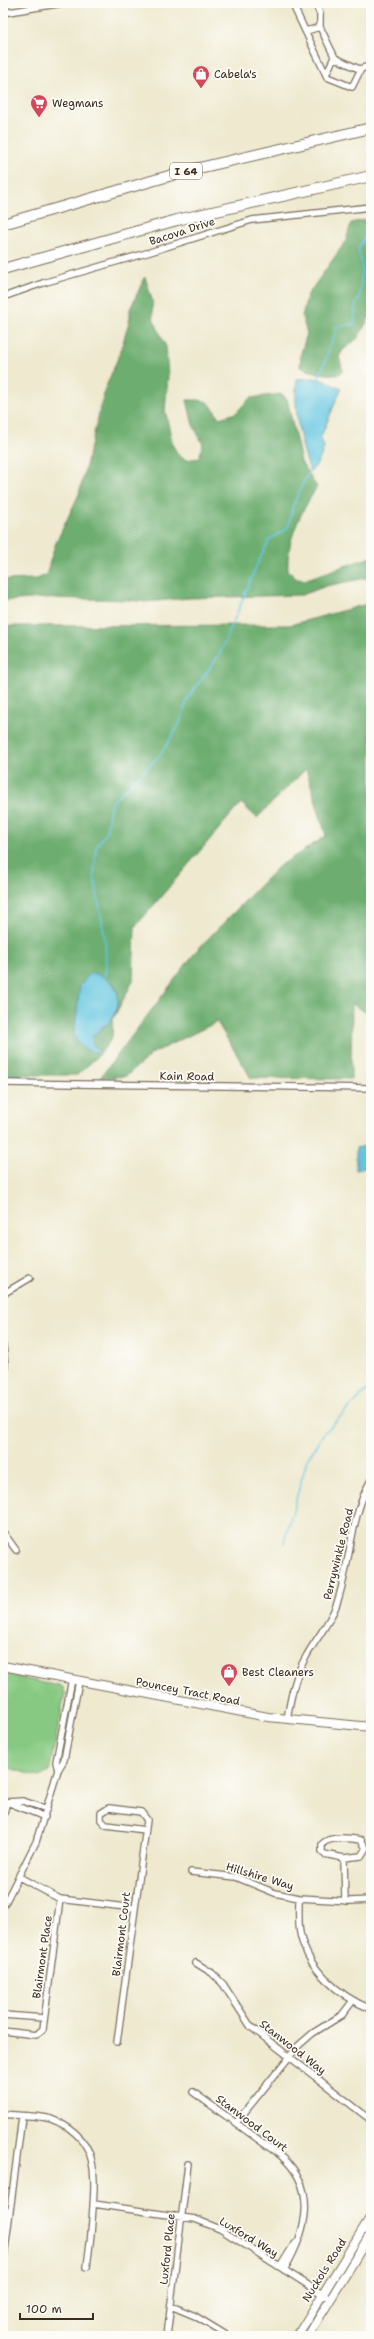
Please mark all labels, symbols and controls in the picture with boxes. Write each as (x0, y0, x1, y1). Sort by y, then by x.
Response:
shop icon: Cabela's (191, 64, 211, 89)
place label: Cabela's (214, 67, 257, 82)
supermarket icon: Wegmans (29, 93, 49, 118)
place label: Wegmans (52, 96, 103, 111)
road number: I 64 (170, 163, 202, 179)
street label: Bacova Drive (147, 214, 217, 249)
street label: Kain Road (160, 1069, 214, 1084)
street label: Perrywinkle Road (320, 1507, 357, 1602)
shop icon: Best Cleaners (219, 1662, 239, 1687)
place label: Best Cleaners (242, 1665, 314, 1680)
street label: Pouncey Tract Road (135, 1674, 241, 1709)
street label: Hillshire Way (224, 1859, 296, 1894)
street label: Blairmont Court (109, 1891, 134, 1977)
street label: Blairmont Place (29, 1914, 56, 2000)
street label: Stanwood Way (256, 2017, 329, 2078)
street label: Stanwood Court (213, 2091, 291, 2156)
street label: Luxford Place (156, 2213, 179, 2285)
street label: Luxford Way (216, 2214, 281, 2261)
street label: Nuckols Road (299, 2236, 350, 2305)
scale bar (20, 2295, 93, 2321)
text: 100 m (26, 2301, 62, 2317)

